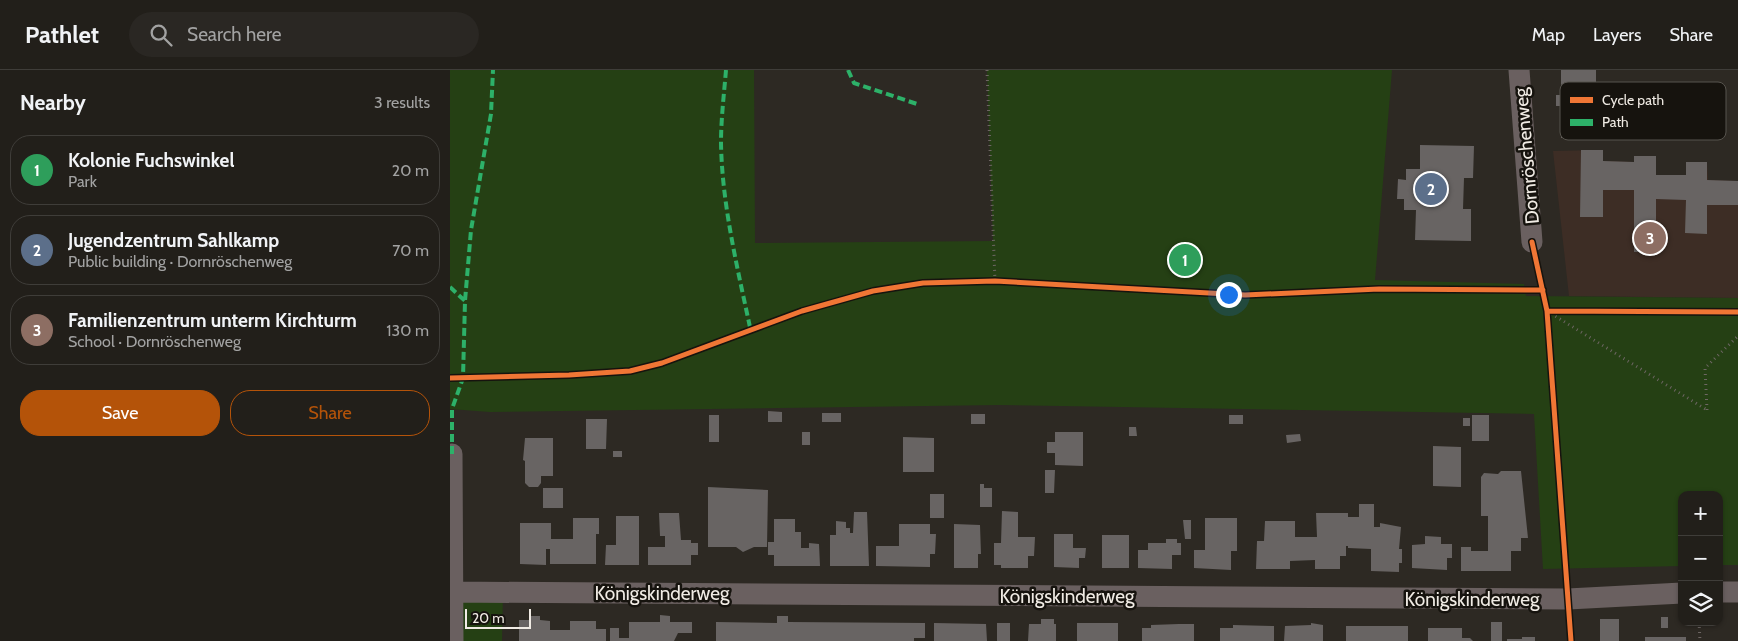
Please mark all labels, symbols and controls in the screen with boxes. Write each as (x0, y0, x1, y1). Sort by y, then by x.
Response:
search box (129, 12, 479, 57)
text: Pathlet (25, 20, 99, 49)
icon: search (147, 21, 175, 49)
text: Search here (187, 23, 281, 46)
text: Map (1532, 24, 1565, 46)
text: Layers (1593, 24, 1642, 46)
text: Share (1670, 24, 1713, 46)
legend (1560, 82, 1726, 140)
street label: Dornröschenweg (1509, 86, 1544, 225)
text: Nearby (20, 90, 86, 115)
text: Cycle path (1602, 91, 1664, 109)
text: 3 results (374, 93, 430, 112)
text: Path (1602, 113, 1629, 131)
text: Kolonie Fuchswinkel (68, 149, 234, 172)
text: 1 (34, 161, 40, 180)
text: 20 m (392, 161, 429, 180)
pin: 2 (1415, 170, 1447, 208)
text: Park (68, 172, 97, 191)
pin: 3 (1634, 219, 1666, 257)
text: Jugendzentrum Sahlkamp (68, 229, 279, 252)
text: 2 (33, 241, 41, 260)
text: 70 m (392, 241, 429, 260)
pin: 1 (1169, 241, 1201, 279)
text: Public building · Dornröschenweg (68, 252, 292, 271)
your location (1216, 282, 1242, 308)
text: Familienzentrum unterm Kirchturm (68, 309, 357, 332)
text: 3 (33, 321, 41, 340)
text: 130 m (386, 321, 429, 340)
text: School · Dornröschenweg (68, 332, 241, 351)
button: Save (20, 390, 220, 436)
button: Share (230, 390, 430, 436)
map controls (1678, 491, 1723, 626)
button: + (1678, 491, 1723, 536)
button: − (1678, 536, 1723, 581)
button: layers (1678, 581, 1723, 626)
street label: Königskinderweg (595, 582, 730, 605)
street label: Königskinderweg (1000, 585, 1135, 608)
street label: Königskinderweg (1405, 588, 1540, 611)
scale bar (465, 606, 531, 629)
text: 20 m (472, 609, 505, 627)

